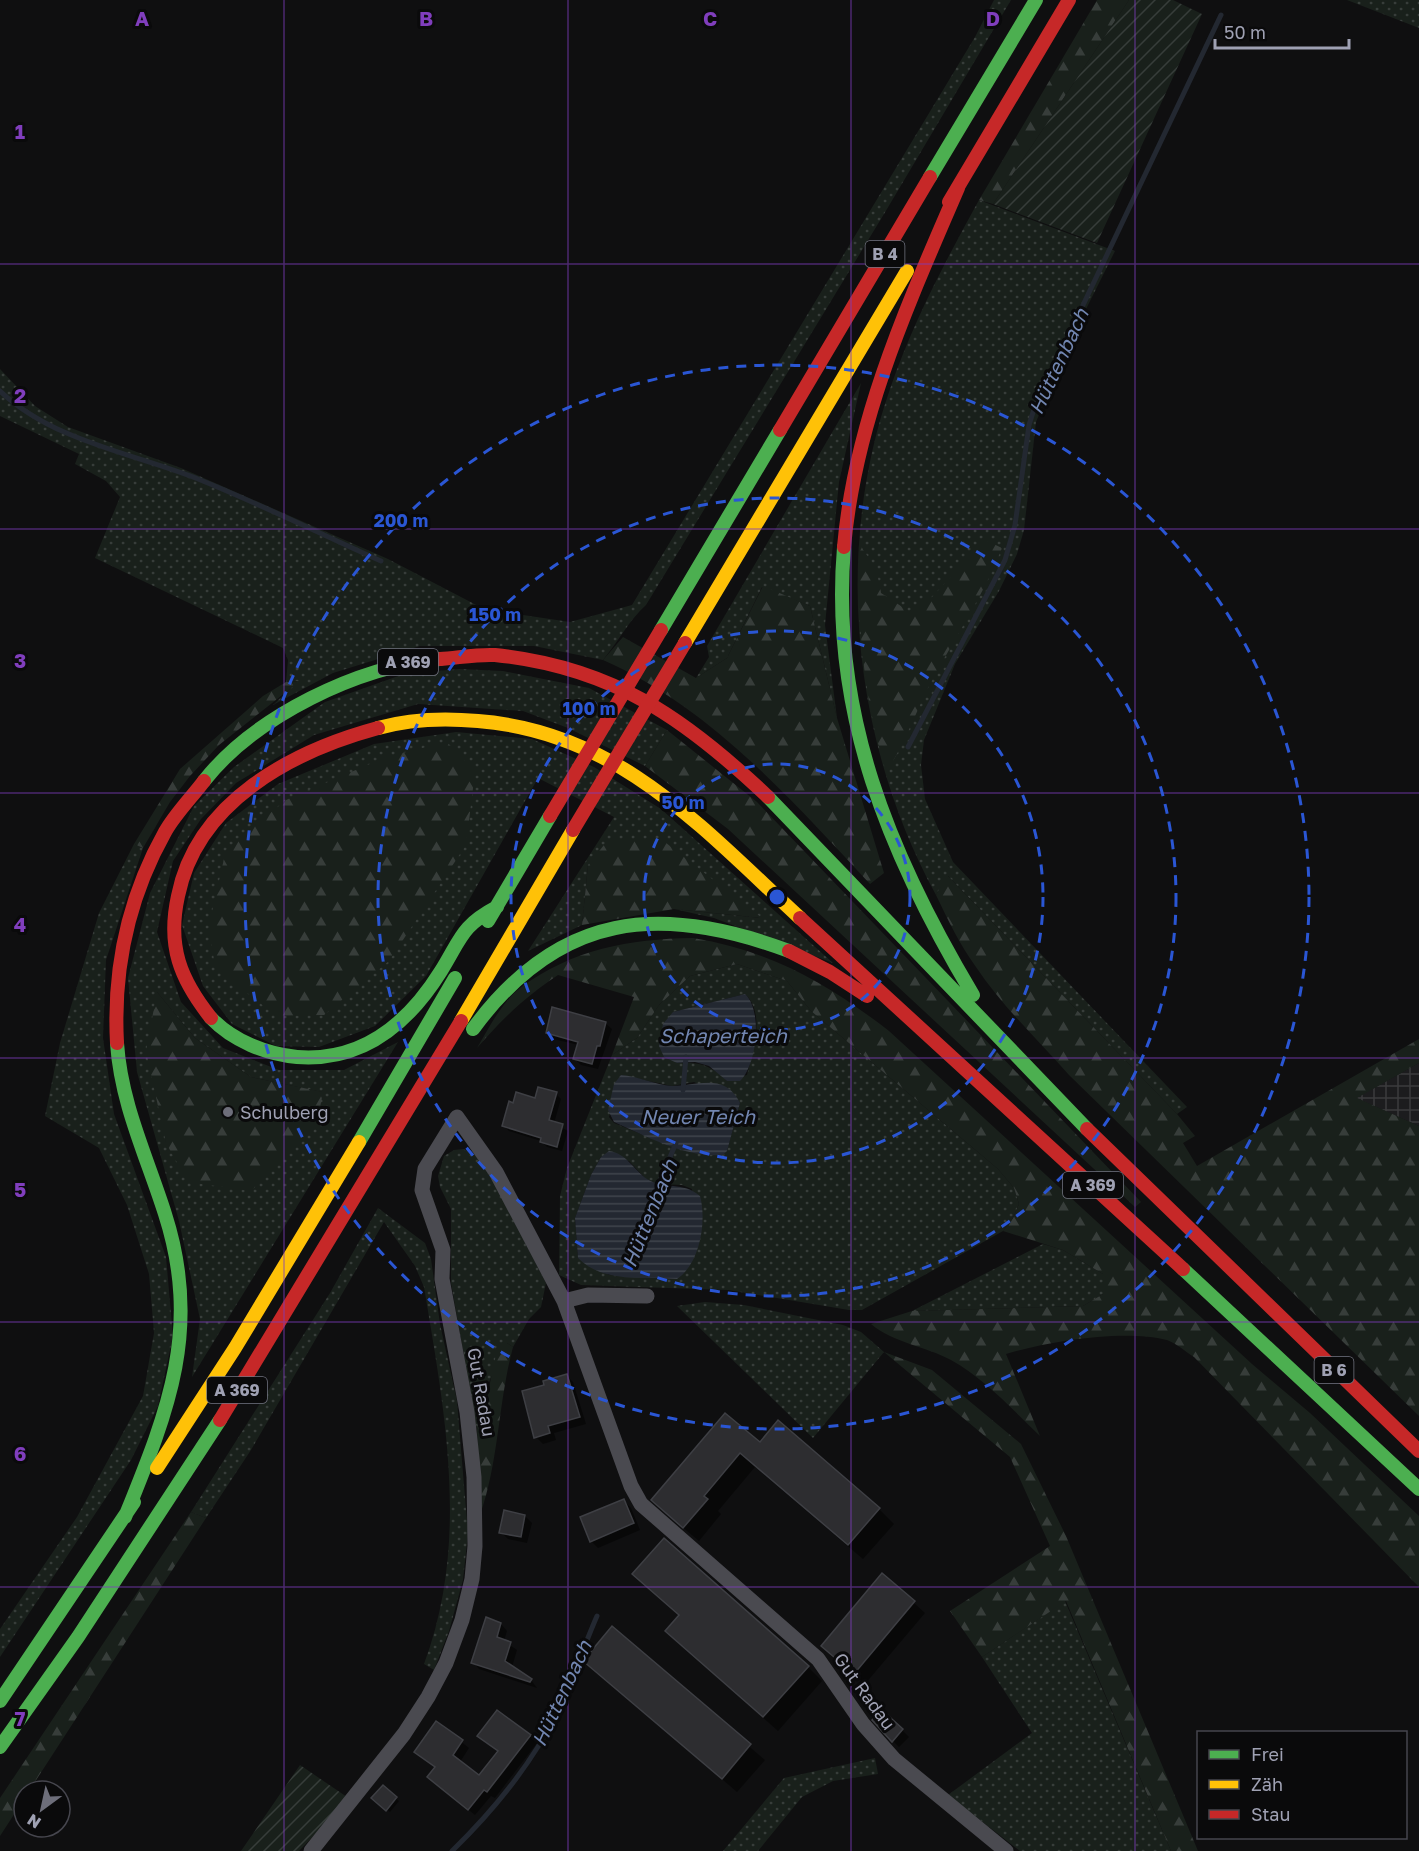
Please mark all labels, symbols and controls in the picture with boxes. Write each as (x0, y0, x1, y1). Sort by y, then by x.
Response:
text: A (135, 6, 149, 30)
text: B (419, 6, 433, 30)
text: C (703, 6, 717, 30)
text: D (986, 6, 1000, 30)
scale bar (1215, 12, 1348, 50)
text: 50 m (1224, 21, 1266, 43)
text: 1 (15, 119, 25, 143)
road number: B 4 (866, 241, 904, 267)
water label: Hüttenbach (1023, 304, 1093, 418)
text: 2 (14, 383, 26, 407)
text: 200 m (374, 509, 428, 531)
text: 150 m (469, 603, 521, 625)
text: 3 (14, 648, 26, 672)
road number: A 369 (378, 649, 438, 675)
text: 100 m (563, 697, 615, 719)
text: 50 m (662, 791, 704, 813)
centre of rings (767, 887, 787, 907)
text: 4 (14, 912, 26, 936)
water label: Schaperteich (659, 1023, 787, 1047)
place label: Schulberg (240, 1101, 328, 1123)
water label: Neuer Teich (641, 1104, 756, 1128)
marker: Schulberg (221, 1105, 235, 1119)
water label: Hüttenbach (617, 1155, 682, 1270)
road number: A 369 (1063, 1172, 1123, 1198)
text: 5 (14, 1177, 26, 1201)
street label: Gut Radau (463, 1346, 501, 1438)
road number: B 6 (1314, 1357, 1354, 1383)
road number: A 369 (207, 1377, 267, 1403)
text: 6 (14, 1441, 26, 1465)
water label: Hüttenbach (526, 1636, 596, 1750)
street label: Gut Radau (830, 1648, 900, 1734)
text: 7 (15, 1706, 26, 1730)
legend (1197, 1731, 1407, 1839)
text: Frei (1251, 1743, 1284, 1765)
text: Zäh (1251, 1773, 1283, 1795)
north arrow (12, 1779, 72, 1839)
text: Stau (1251, 1803, 1290, 1825)
text: N (23, 1810, 44, 1833)

